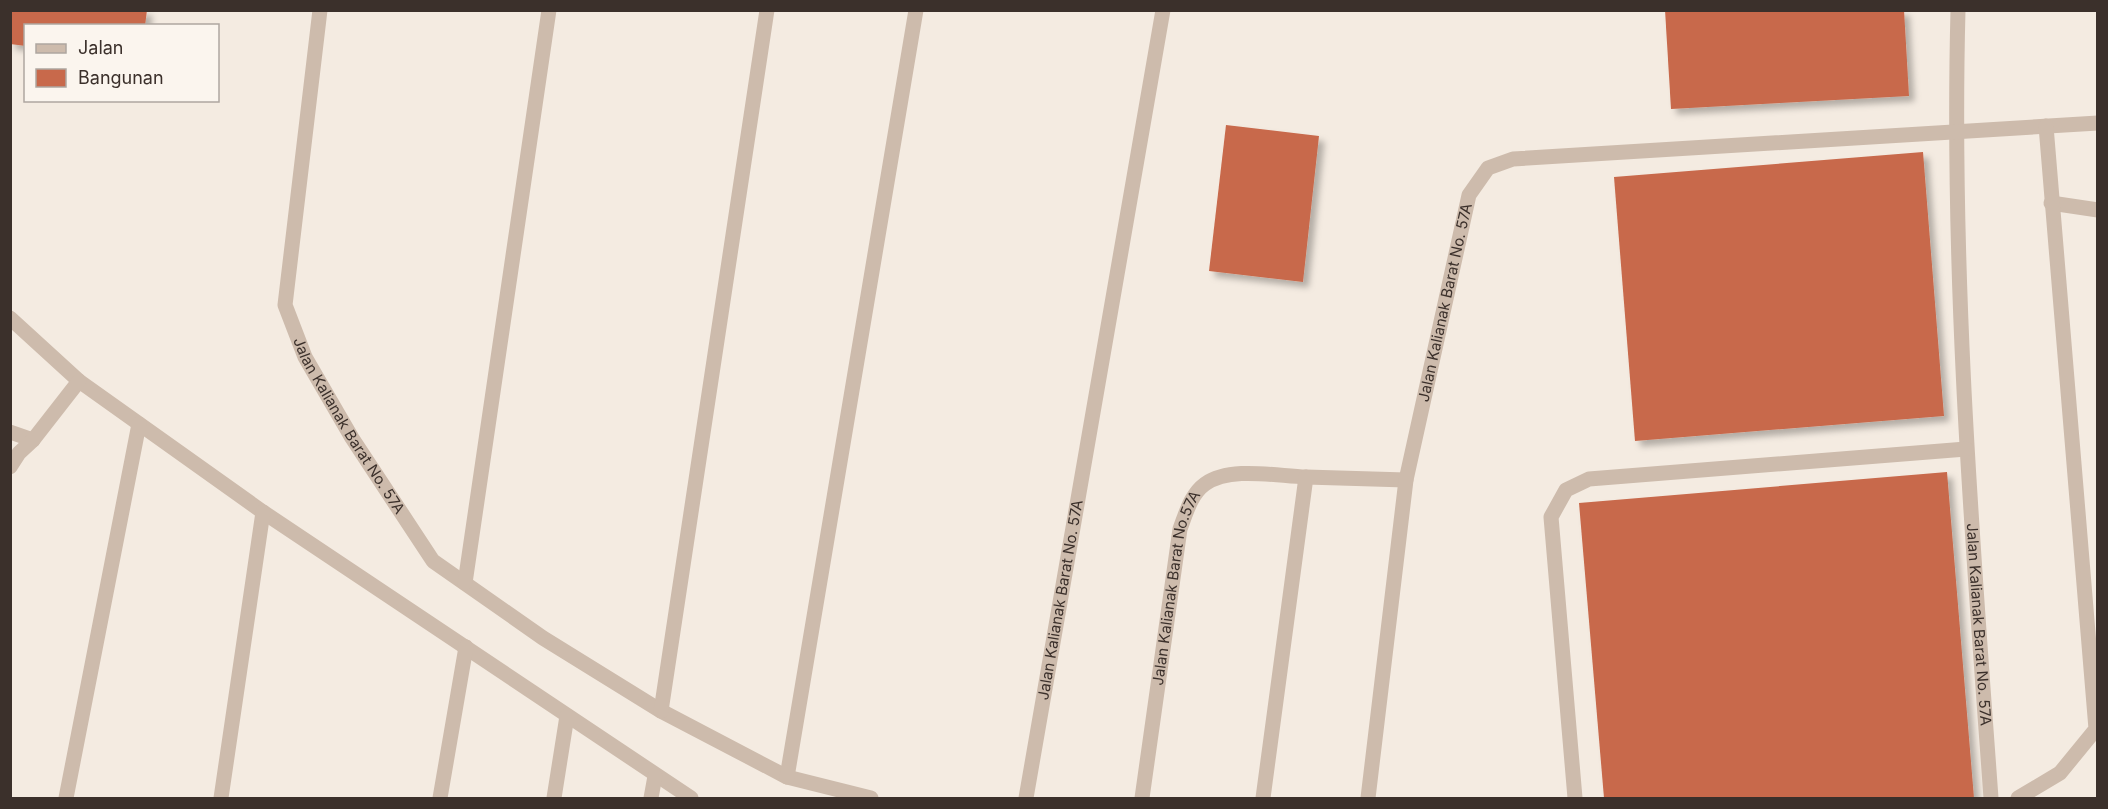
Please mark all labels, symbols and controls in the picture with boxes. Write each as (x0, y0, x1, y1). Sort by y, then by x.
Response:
legend (24, 24, 219, 102)
text: Jalan (78, 37, 123, 58)
text: Bangunan (78, 67, 164, 88)
street label: Jalan Kalianak Barat No. 57A (1414, 201, 1476, 404)
street label: Jalan Kalianak Barat No. 57A (289, 335, 409, 517)
street label: Jalan Kalianak Barat No.57A (1148, 487, 1204, 687)
street label: Jalan Kalianak Barat No. 57A (1033, 498, 1087, 701)
street label: Jalan Kalianak Barat No. 57A (1963, 523, 1996, 726)

